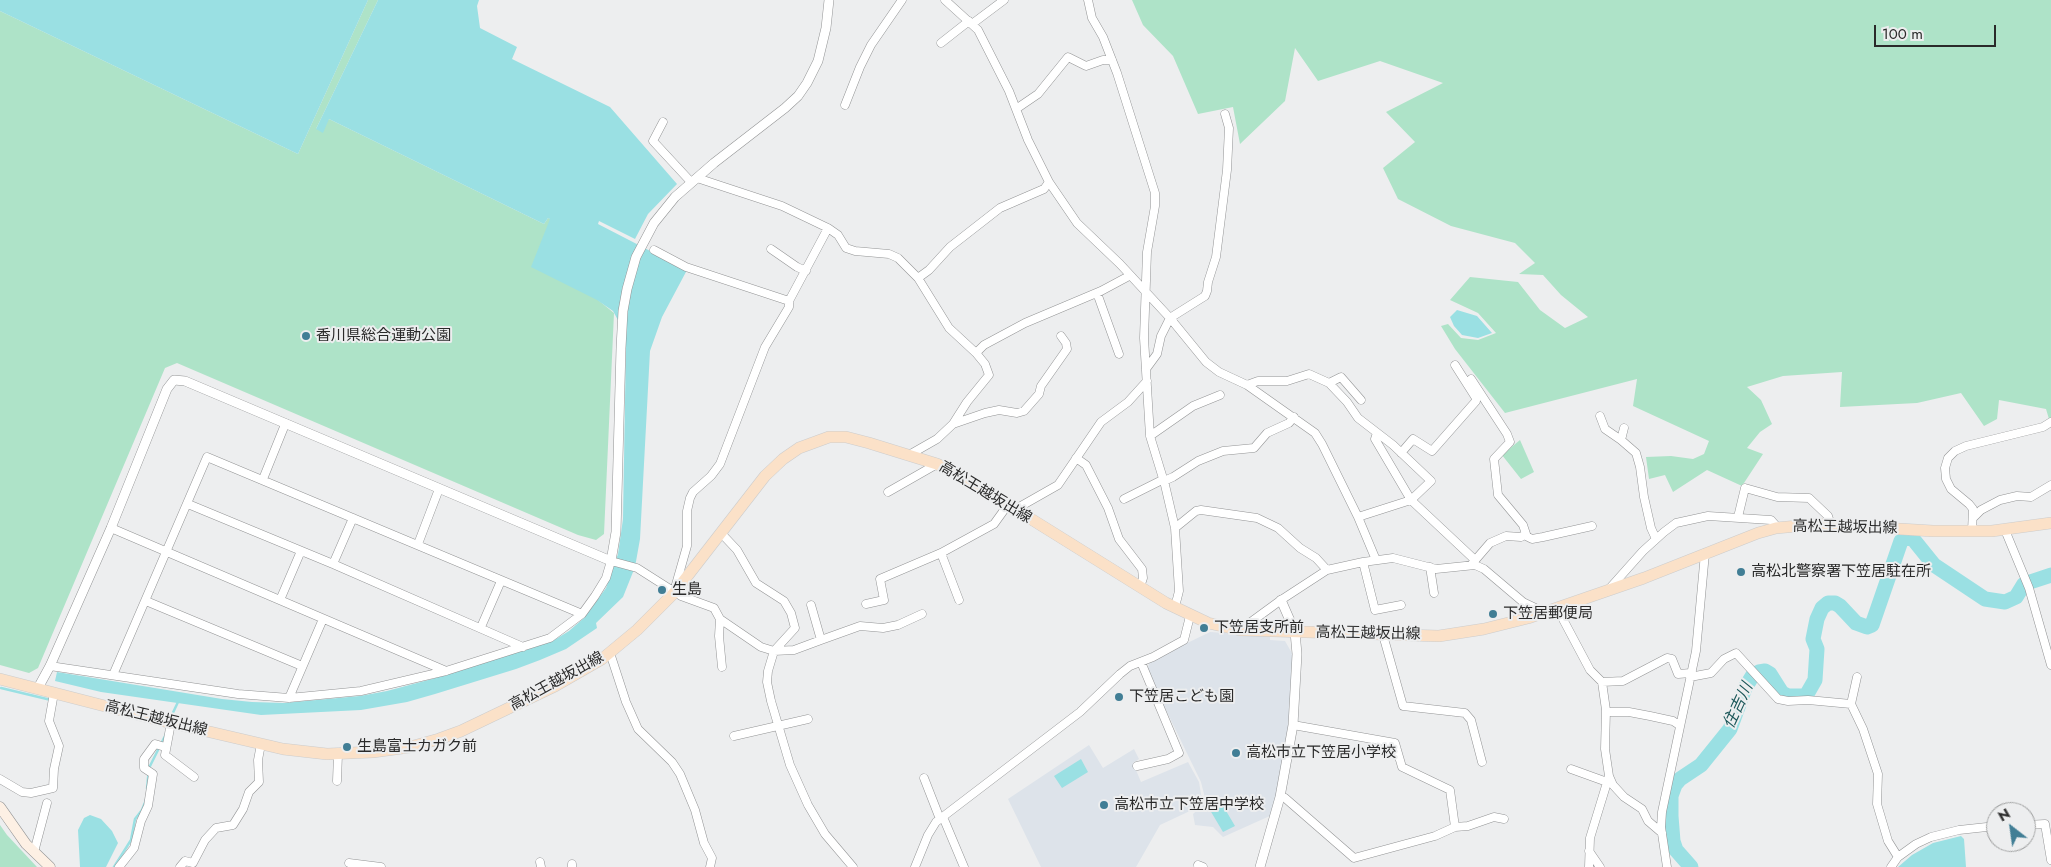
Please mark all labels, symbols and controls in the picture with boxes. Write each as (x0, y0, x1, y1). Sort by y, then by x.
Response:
scale bar (1876, 15, 1998, 47)
text: 100 m (1882, 23, 1923, 45)
place label: 香川県総合運動公園 (316, 327, 451, 345)
marker: 香川県総合運動公園 (300, 330, 312, 342)
street label: 高松王越坂出線 (935, 458, 1035, 528)
street label: 高松王越坂出線 (1792, 518, 1898, 538)
place label: 高松北警察署下笠居駐在所 (1751, 563, 1931, 581)
marker: 高松北警察署下笠居駐在所 (1735, 566, 1747, 578)
place label: 生島 (672, 581, 702, 599)
marker: 生島 (656, 584, 668, 596)
place label: 下笠居郵便局 (1503, 605, 1593, 623)
marker: 下笠居郵便局 (1487, 608, 1499, 620)
place label: 下笠居支所前 (1214, 619, 1304, 637)
marker: 下笠居支所前 (1198, 622, 1210, 634)
street label: 高松王越坂出線 (1315, 624, 1421, 644)
street label: 高松王越坂出線 (507, 649, 607, 715)
water label: 住吉川 (1720, 680, 1758, 732)
place label: 下笠居こども園 (1129, 688, 1234, 706)
marker: 下笠居こども園 (1113, 691, 1125, 703)
street label: 高松王越坂出線 (103, 698, 209, 740)
place label: 生島富士カガク前 (357, 738, 477, 756)
marker: 生島富士カガク前 (341, 741, 353, 753)
place label: 高松市立下笠居小学校 (1246, 744, 1396, 762)
marker: 高松市立下笠居小学校 (1230, 747, 1242, 759)
place label: 高松市立下笠居中学校 (1114, 796, 1264, 814)
marker: 高松市立下笠居中学校 (1098, 799, 1110, 811)
north arrow (1986, 802, 2036, 852)
text: N (1994, 803, 2014, 826)

